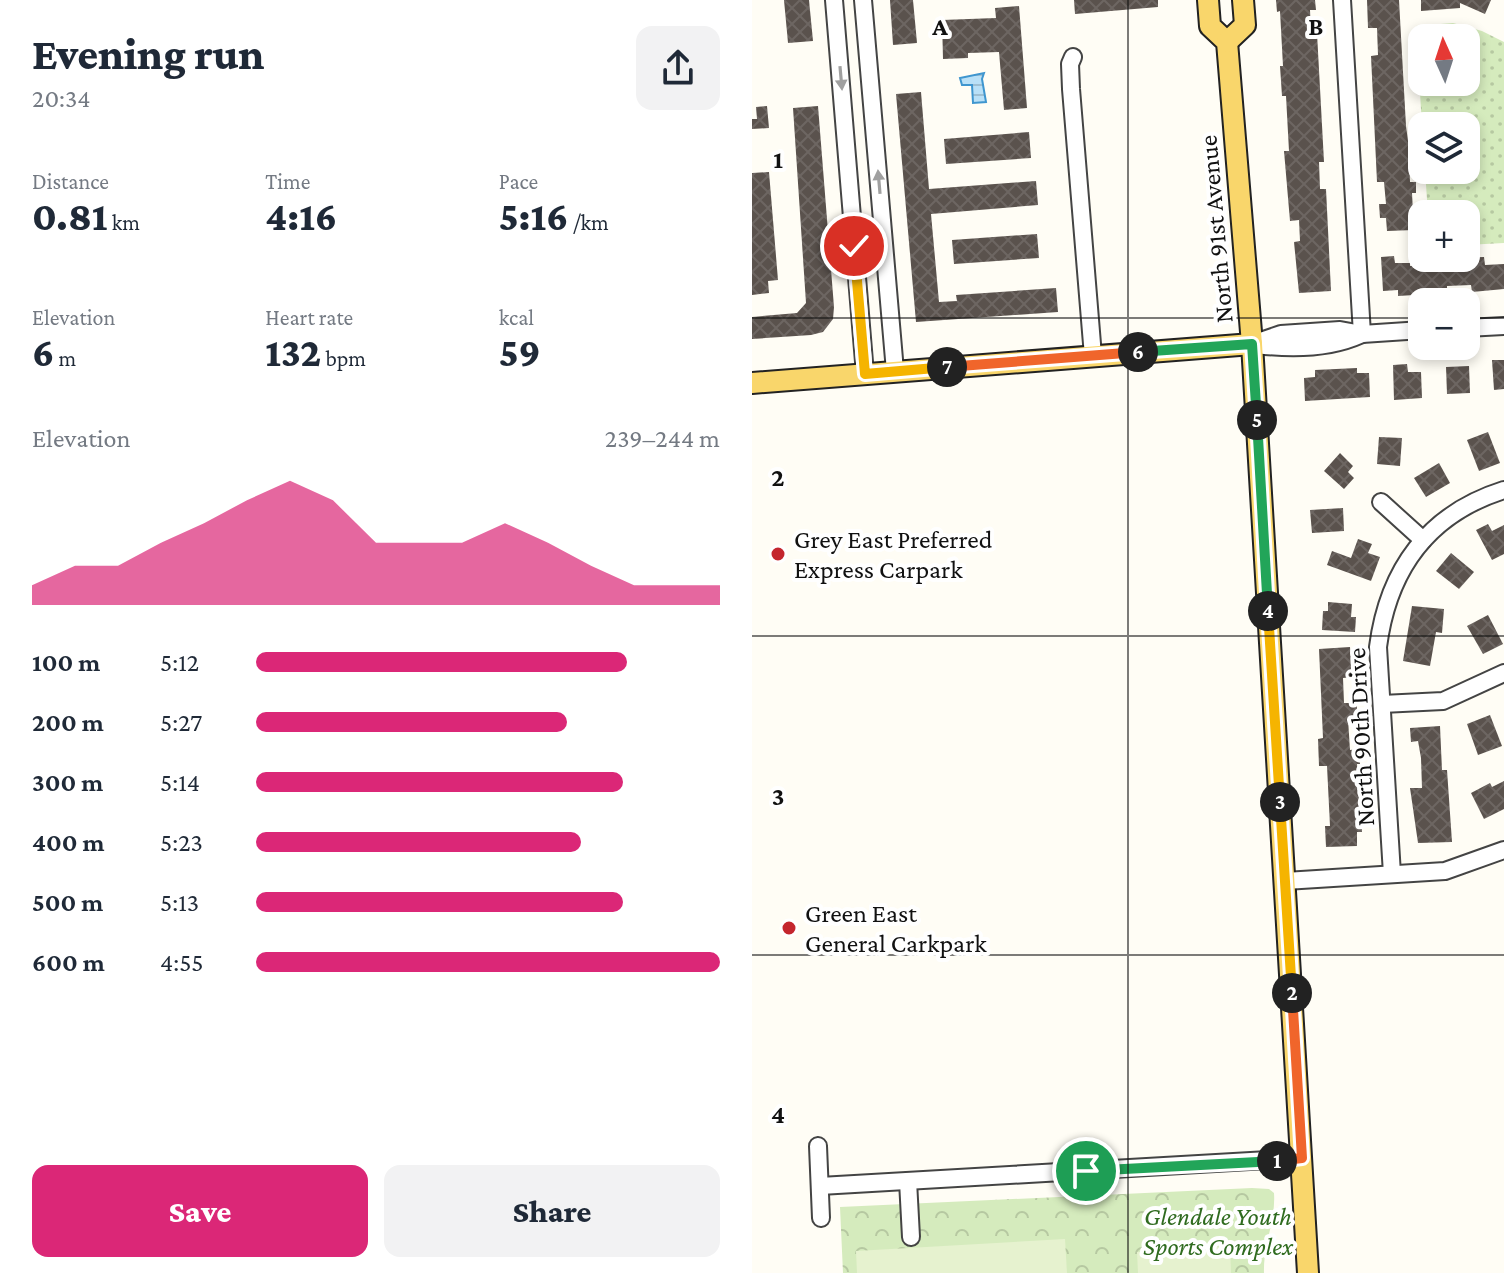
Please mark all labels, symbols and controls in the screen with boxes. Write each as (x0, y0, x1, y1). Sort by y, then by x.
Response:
text: A (931, 12, 948, 41)
text: B (1308, 12, 1324, 41)
north arrow (1408, 24, 1480, 96)
map controls (1408, 24, 1480, 360)
button: share (636, 26, 720, 110)
text: Evening run (32, 30, 264, 78)
one-way arrow (835, 66, 848, 91)
text: 20:34 (32, 84, 91, 113)
button: layers (1408, 112, 1480, 184)
street label: North 91st Avenue (1193, 134, 1239, 324)
text: 1 (773, 145, 783, 174)
text: Distance (32, 169, 109, 194)
text: Time (265, 169, 310, 194)
text: Pace (499, 169, 538, 194)
one-way arrow (872, 169, 885, 194)
text: 0.81 (32, 194, 108, 239)
text: 4:16 (265, 194, 337, 239)
text: 5:16 (499, 194, 569, 239)
button: + (1408, 200, 1480, 272)
text: km (108, 210, 140, 235)
text: /km (569, 210, 609, 235)
pin (820, 212, 888, 280)
icon: check (832, 224, 876, 268)
button: − (1408, 288, 1480, 360)
text: Elevation (32, 305, 115, 330)
text: Heart rate (265, 305, 353, 330)
text: kcal (499, 305, 534, 330)
text: 6 (32, 330, 54, 375)
text: 132 (265, 330, 321, 375)
text: 59 (499, 330, 541, 375)
pin: 6 (1118, 332, 1158, 372)
text: 6 (1132, 339, 1144, 364)
text: m (54, 346, 76, 371)
text: bpm (321, 346, 366, 371)
pin: 7 (927, 347, 967, 387)
text: 7 (942, 354, 952, 379)
pin: 5 (1237, 400, 1277, 440)
text: 5 (1252, 407, 1262, 432)
text: Elevation (32, 424, 130, 453)
text: 239–244 m (605, 424, 720, 453)
text: 2 (771, 463, 785, 492)
place label: Grey East Preferred Express Carpark (794, 525, 993, 584)
marker: Grey East Preferred Express Carpark (769, 545, 787, 563)
pin: 4 (1248, 591, 1288, 631)
text: 4 (1262, 598, 1274, 623)
street label: North 90th Drive (1342, 647, 1380, 827)
text: 100 m (32, 648, 100, 677)
text: 5:12 (160, 648, 199, 677)
text: 200 m (32, 708, 104, 737)
text: 5:27 (160, 708, 202, 737)
text: 300 m (32, 768, 103, 797)
text: 5:14 (160, 768, 200, 797)
text: 3 (772, 782, 784, 811)
pin: 3 (1260, 782, 1300, 822)
text: 3 (1275, 789, 1285, 814)
text: 400 m (32, 828, 105, 857)
text: 5:23 (160, 828, 203, 857)
text: 500 m (32, 888, 103, 917)
text: 5:13 (160, 888, 199, 917)
place label: Green East General Carkpark (805, 899, 987, 958)
marker: Green East General Carkpark (780, 919, 798, 937)
text: 600 m (32, 948, 105, 977)
text: 4:55 (160, 948, 204, 977)
pin: 2 (1272, 973, 1312, 1013)
text: 2 (1286, 980, 1298, 1005)
text: 4 (771, 1100, 785, 1129)
pin (1052, 1137, 1120, 1205)
pin: 1 (1257, 1141, 1297, 1181)
text: 1 (1273, 1148, 1281, 1173)
icon: arrive (1064, 1149, 1108, 1193)
button: Save (32, 1165, 368, 1257)
button: Share (384, 1165, 720, 1257)
park label: Glendale Youth Sports Complex (1143, 1202, 1294, 1261)

